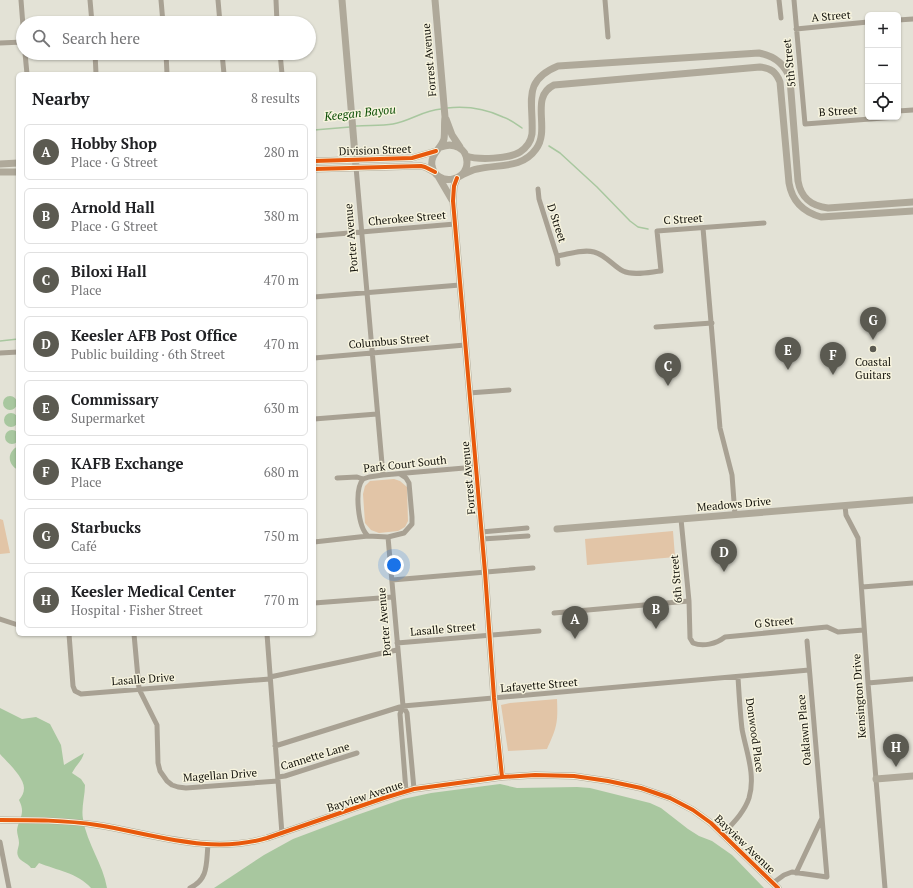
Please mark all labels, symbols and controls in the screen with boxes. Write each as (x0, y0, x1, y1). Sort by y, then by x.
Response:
street label: A Street (811, 7, 851, 25)
map controls (865, 12, 901, 120)
button: + (865, 12, 901, 48)
search box (16, 16, 316, 60)
street label: Forrest Avenue (419, 22, 439, 97)
icon: search (30, 27, 52, 49)
text: Search here (62, 28, 140, 48)
street label: 5th Street (780, 38, 798, 88)
button: − (865, 48, 901, 84)
button: locate (865, 84, 901, 120)
text: Nearby (32, 87, 90, 110)
text: 8 results (251, 89, 300, 107)
water label: Keegan Bayou (322, 101, 396, 124)
street label: B Street (818, 103, 858, 119)
text: Hobby Shop (71, 133, 157, 153)
street label: Division Street (338, 142, 412, 158)
text: A (41, 143, 51, 161)
text: 280 m (264, 143, 299, 161)
text: Place · G Street (71, 153, 158, 171)
text: Arnold Hall (71, 197, 155, 217)
street label: D Street (544, 202, 570, 244)
street label: Porter Avenue (341, 203, 361, 273)
text: B (42, 207, 50, 225)
text: 380 m (264, 207, 299, 225)
street label: Cherokee Street (368, 208, 446, 228)
street label: C Street (663, 211, 703, 227)
text: Place · G Street (71, 217, 158, 235)
text: Biloxi Hall (71, 261, 147, 281)
text: C (42, 271, 50, 289)
text: 470 m (264, 271, 299, 289)
text: Place (71, 281, 102, 299)
pin: G (860, 307, 886, 340)
text: Keesler AFB Post Office (71, 325, 237, 345)
street label: Columbus Street (348, 330, 430, 352)
text: D (41, 335, 51, 353)
text: 470 m (264, 335, 299, 353)
pin: E (775, 337, 801, 370)
pin: F (820, 342, 846, 375)
marker: Coastal Guitars (868, 344, 878, 354)
text: Public building · 6th Street (71, 345, 225, 363)
pin: C (655, 353, 681, 386)
place label: Coastal Guitars (855, 355, 891, 382)
text: Commissary (71, 389, 159, 409)
text: E (42, 399, 50, 417)
text: 630 m (264, 399, 299, 417)
text: Supermarket (71, 409, 145, 427)
street label: Forrest Avenue (458, 440, 478, 515)
text: KAFB Exchange (71, 453, 183, 473)
street label: Park Court South (363, 453, 448, 475)
text: F (42, 463, 50, 481)
text: 680 m (264, 463, 299, 481)
text: Place (71, 473, 102, 491)
street label: Meadows Drive (696, 494, 772, 514)
text: Starbucks (71, 517, 141, 537)
text: G (41, 527, 51, 545)
text: 750 m (264, 527, 299, 545)
text: Café (71, 537, 97, 555)
pin: D (711, 539, 737, 572)
street label: 6th Street (667, 554, 685, 604)
your location (384, 555, 404, 575)
text: Keesler Medical Center (71, 581, 236, 601)
street label: Porter Avenue (374, 587, 394, 657)
text: H (41, 591, 51, 609)
text: 770 m (264, 591, 299, 609)
pin: B (643, 596, 669, 629)
text: Hospital · Fisher Street (71, 601, 203, 619)
pin: A (562, 606, 588, 639)
street label: G Street (754, 613, 794, 631)
street label: Lasalle Street (409, 619, 477, 639)
street label: Kensington Drive (849, 653, 869, 739)
street label: Lasalle Drive (111, 670, 175, 688)
street label: Lafayette Street (500, 675, 578, 695)
street label: Oaklawn Place (794, 693, 814, 766)
street label: Donwood Place (743, 697, 767, 774)
pin: H (883, 734, 909, 767)
street label: Cannette Lane (279, 739, 352, 773)
street label: Magellan Drive (183, 765, 258, 785)
street label: Bayview Avenue (325, 777, 405, 815)
street label: Bayview Avenue (712, 811, 779, 877)

